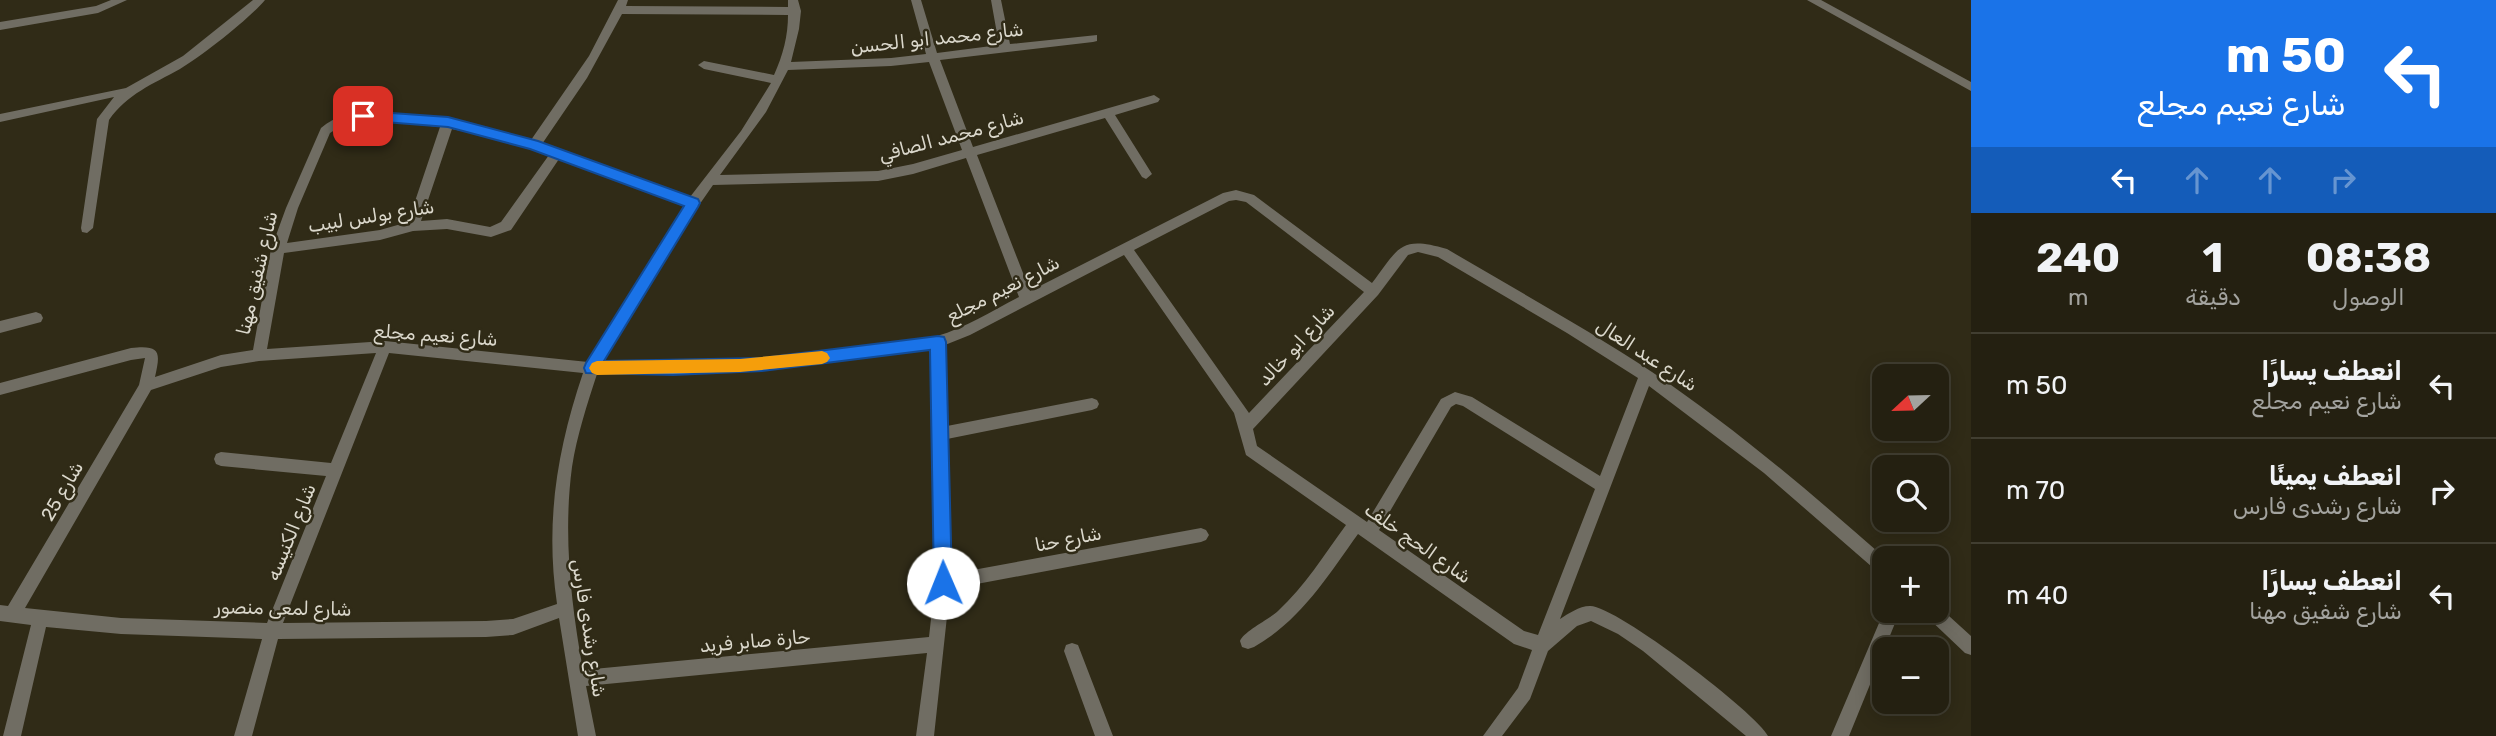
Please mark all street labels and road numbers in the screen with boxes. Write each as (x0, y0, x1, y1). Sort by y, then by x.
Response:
street label: شارع محمد ابو الحسن (849, 17, 1025, 61)
street label: شارع محمد الصافي (876, 106, 1027, 169)
street label: شارع بولس لبيب (306, 195, 436, 239)
street label: شارع شفيق مهنا (232, 209, 284, 338)
street label: شارع نعيم مجلع (943, 251, 1064, 329)
street label: شارع ابو خالد (1252, 299, 1341, 392)
street label: شارع عبد العال (1591, 314, 1702, 398)
street label: شارع نعيم مجلع (373, 319, 499, 353)
street label: شارع 25 (36, 457, 90, 526)
street label: شارع الكنيسه (261, 480, 323, 585)
street label: شارع الحج خلف (1359, 498, 1476, 590)
street label: شارع حنا (1033, 521, 1104, 559)
street label: شارع رشدى فارس (565, 557, 611, 699)
street label: شارع لمعى منصور (213, 595, 352, 623)
street label: حارة صابر فريد (699, 625, 811, 657)

